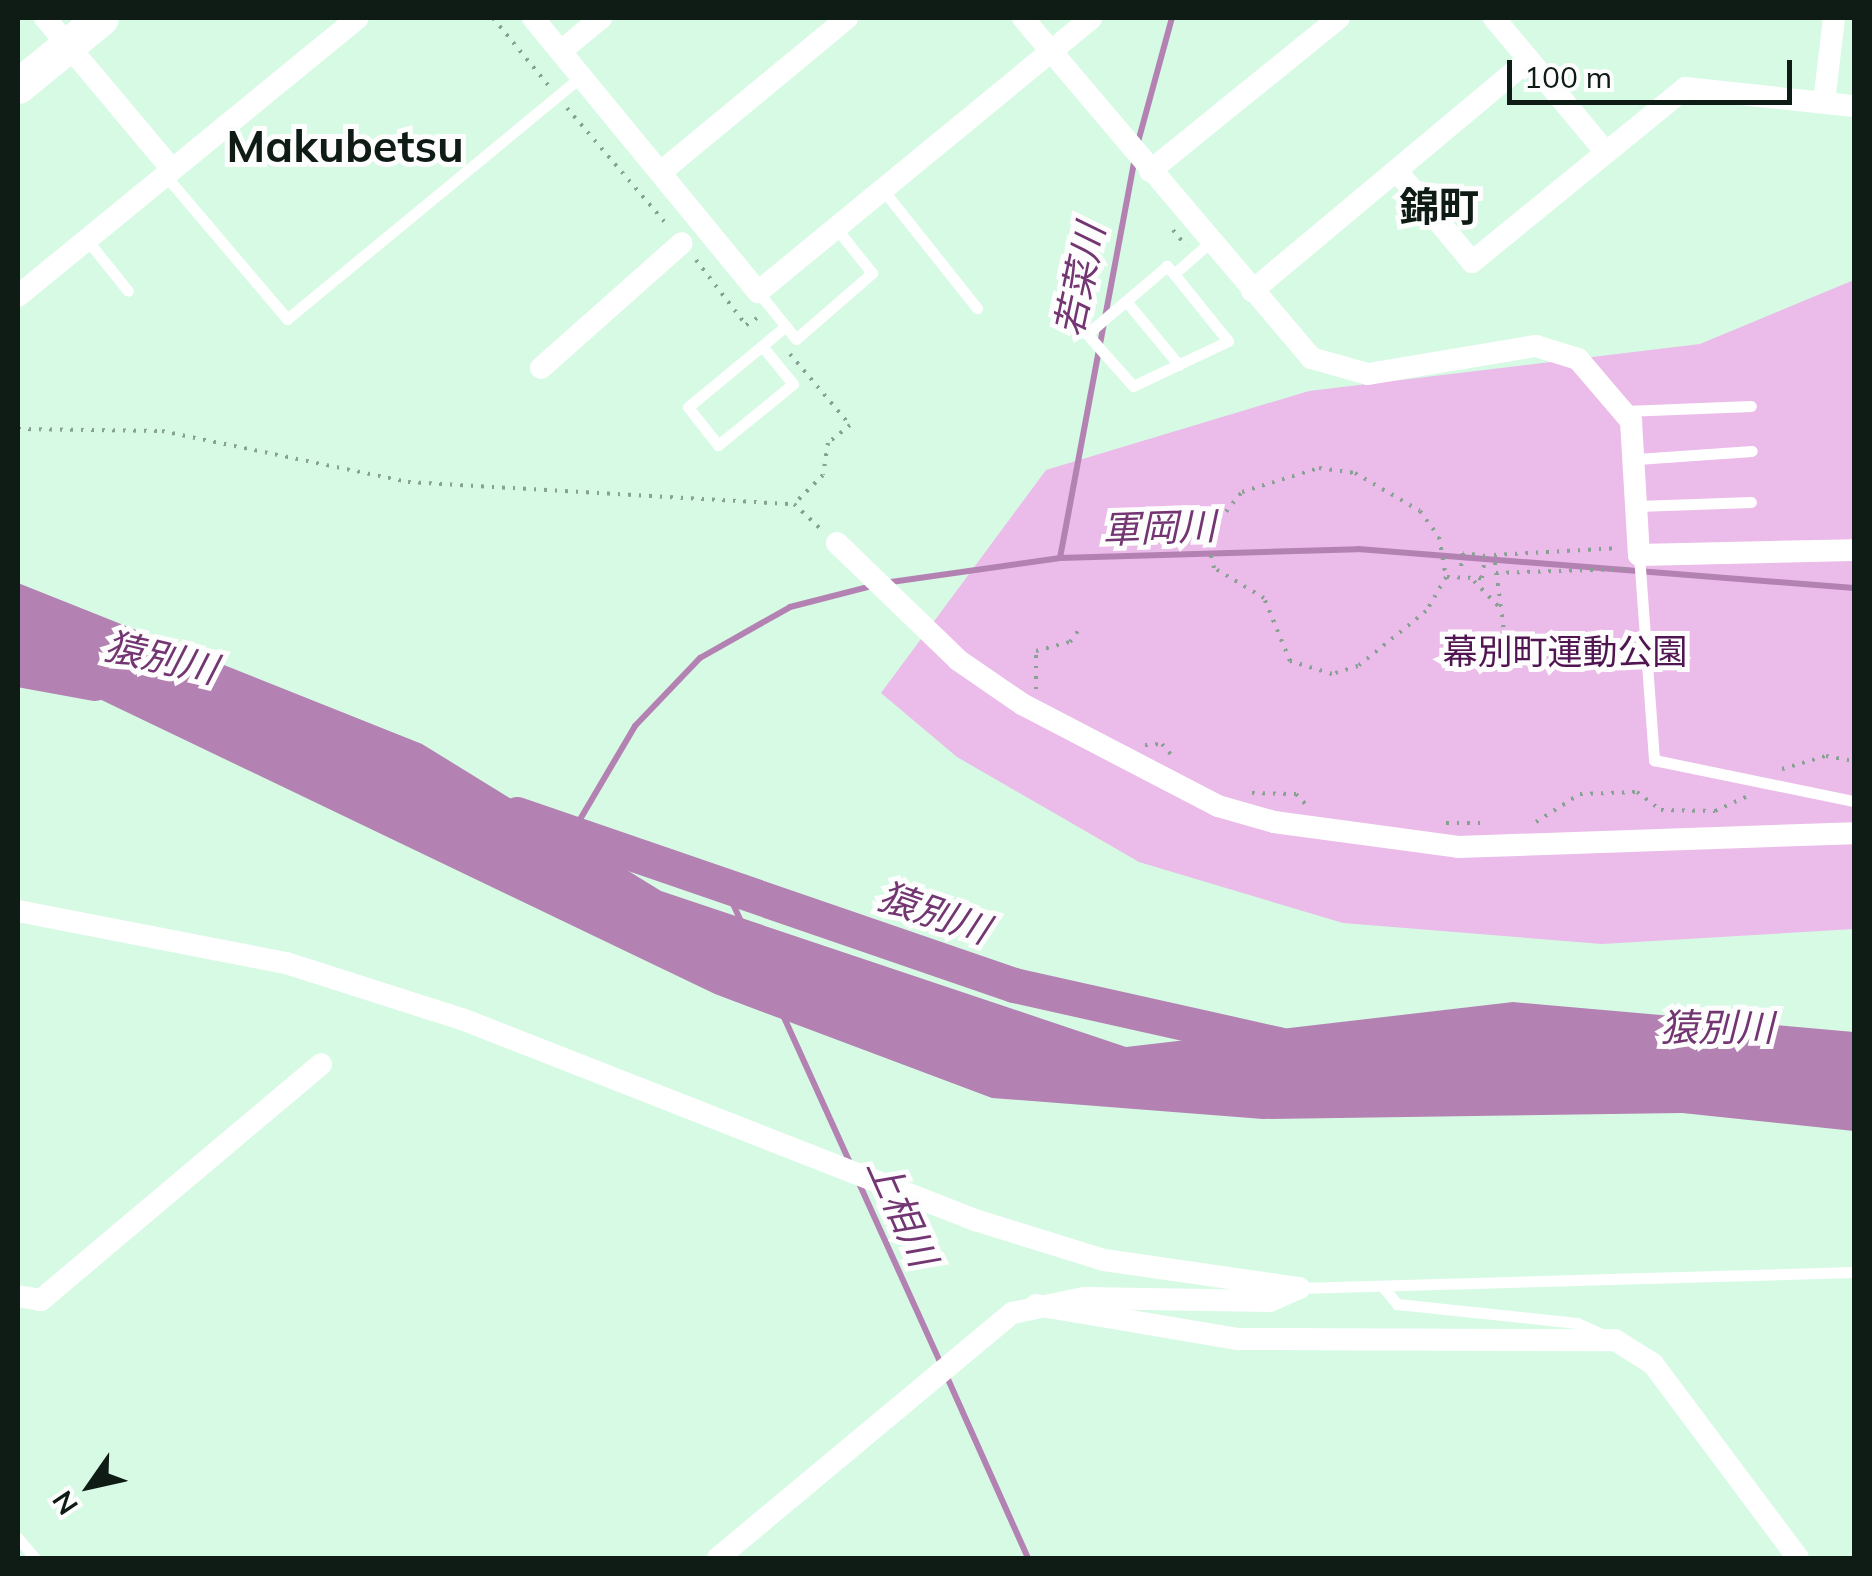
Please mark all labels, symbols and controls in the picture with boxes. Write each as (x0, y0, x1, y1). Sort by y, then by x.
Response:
scale bar (1512, 40, 1797, 102)
text: 100 m (1524, 58, 1612, 96)
district label: Makubetsu (226, 119, 464, 173)
district label: 錦町 (1399, 182, 1479, 230)
water label: 若菜川 (1046, 220, 1114, 340)
water label: 軍岡川 (1101, 503, 1217, 553)
water label: 猿別川 (100, 623, 222, 693)
park label: 幕別町運動公園 (1443, 630, 1687, 672)
water label: 猿別川 (873, 873, 995, 953)
water label: 猿別川 (1660, 1005, 1774, 1051)
water label: 上相川 (858, 1151, 946, 1273)
north arrow (40, 1436, 140, 1536)
text: N (44, 1485, 85, 1522)

